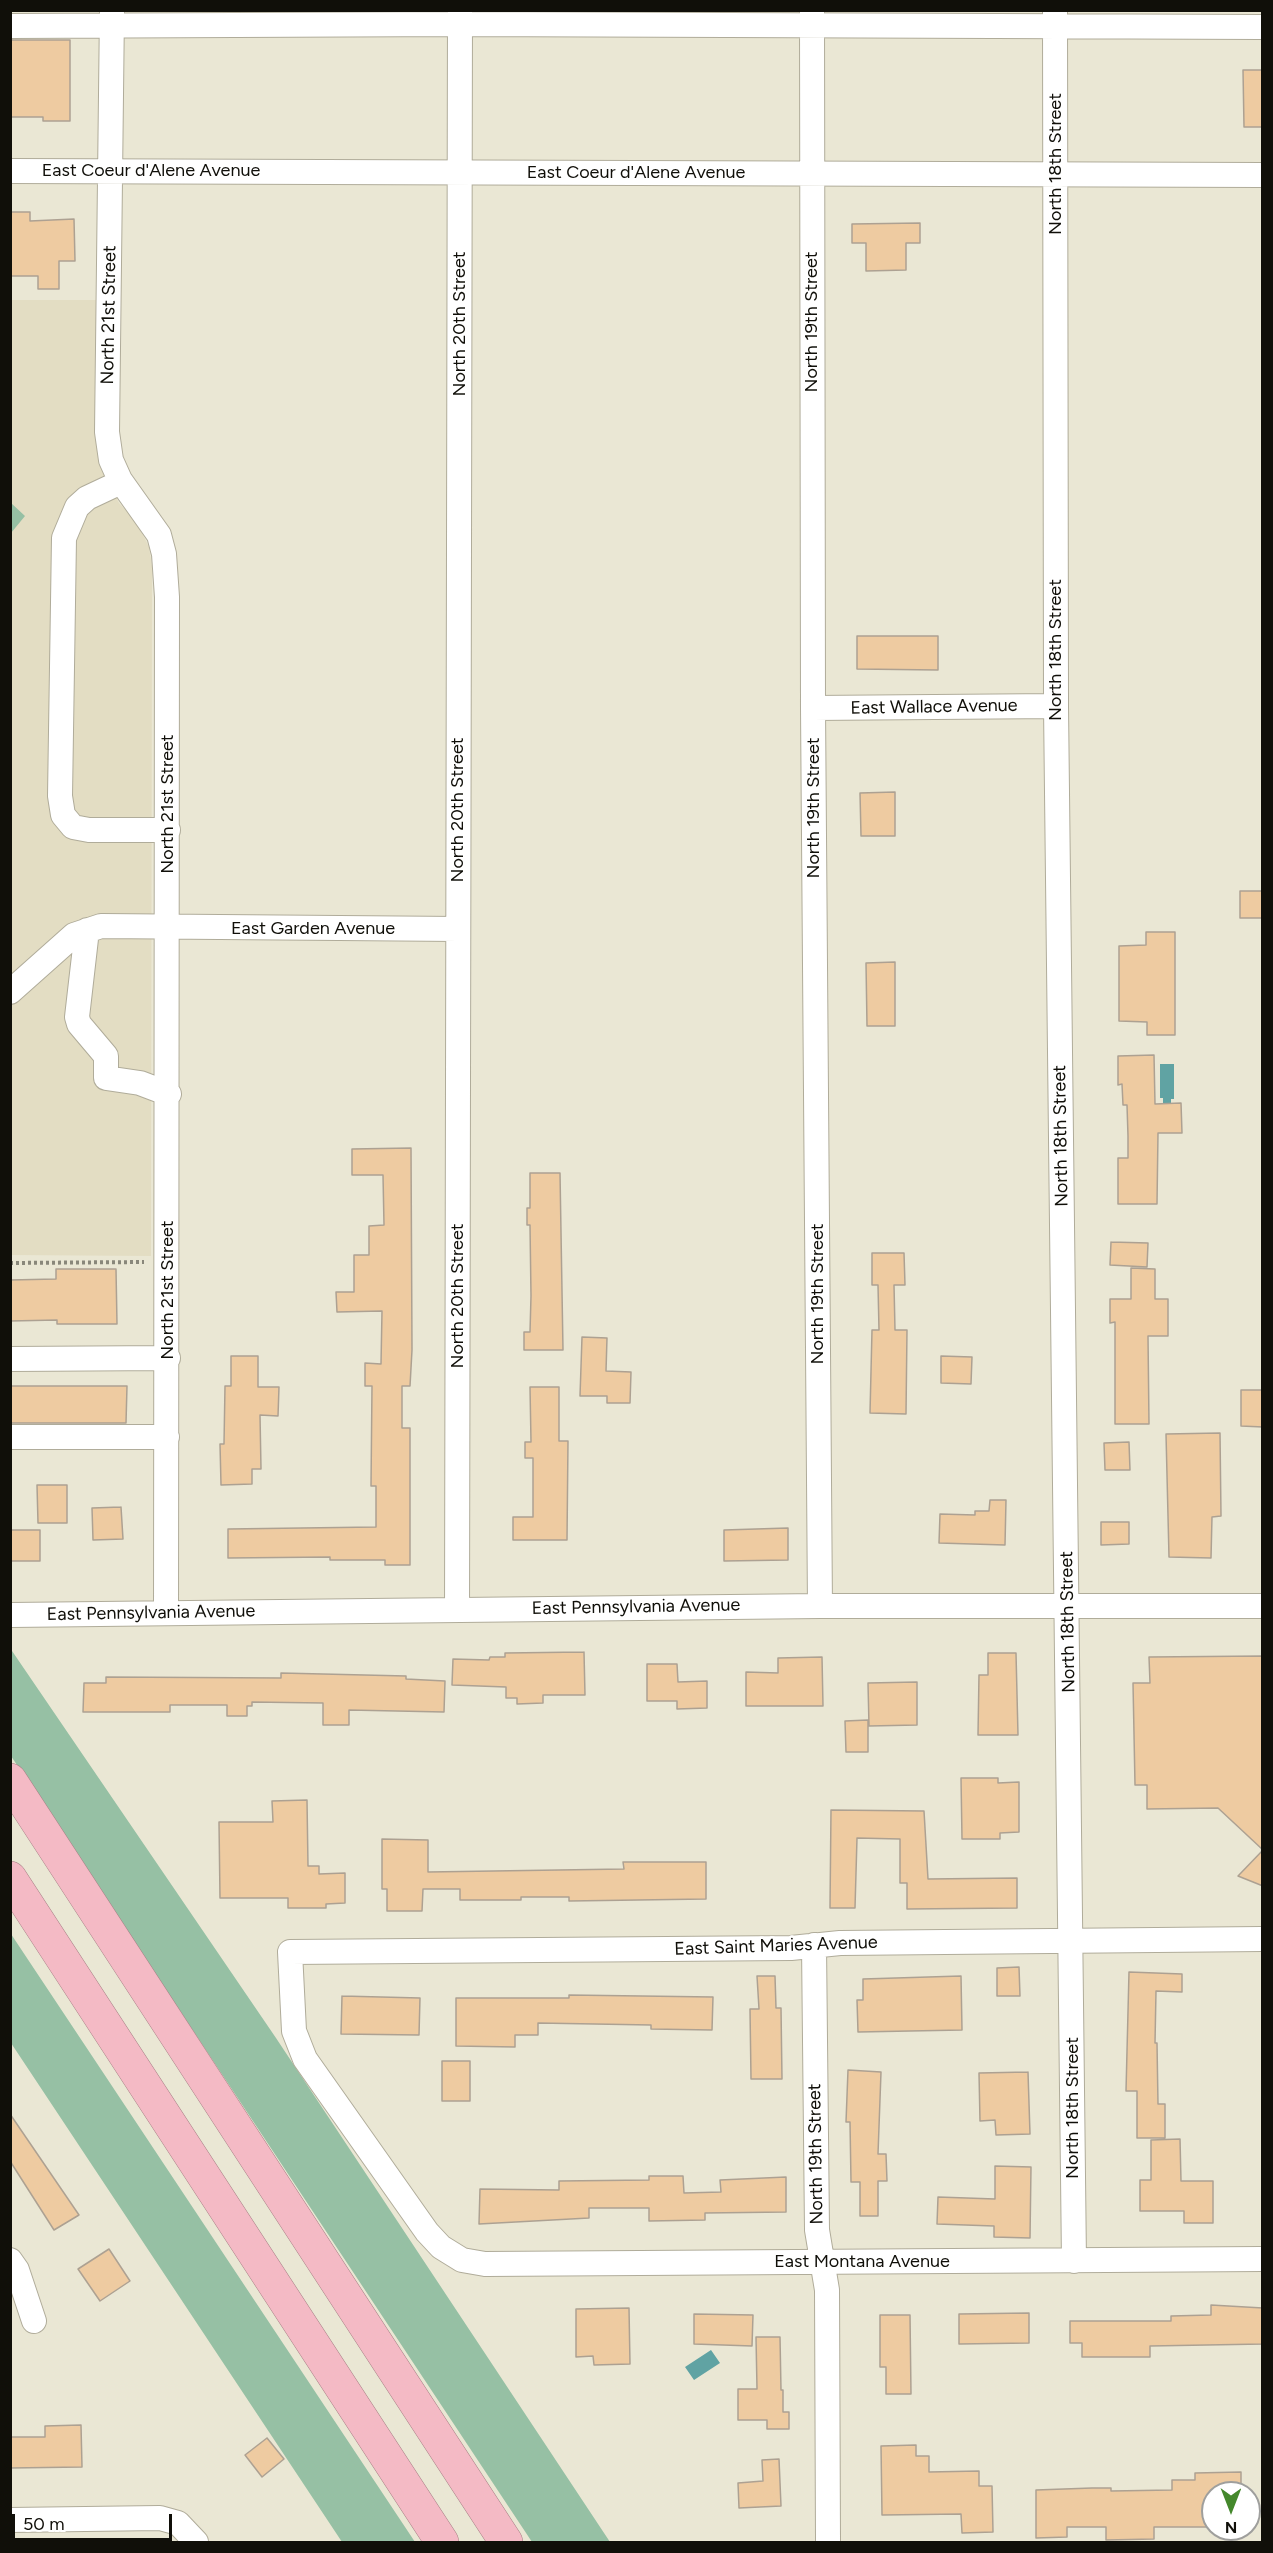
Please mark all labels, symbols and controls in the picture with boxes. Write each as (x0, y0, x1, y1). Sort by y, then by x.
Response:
street label: North 18th Street (1045, 93, 1067, 235)
street label: East Coeur d'Alene Avenue (42, 160, 260, 182)
street label: East Coeur d'Alene Avenue (527, 162, 745, 184)
street label: North 21st Street (97, 245, 121, 385)
street label: North 20th Street (449, 251, 471, 397)
street label: North 19th Street (801, 251, 823, 393)
street label: North 18th Street (1045, 579, 1067, 721)
street label: East Wallace Avenue (850, 695, 1018, 719)
street label: North 21st Street (157, 734, 179, 874)
street label: North 20th Street (447, 737, 469, 883)
street label: North 19th Street (803, 737, 825, 879)
street label: East Garden Avenue (231, 918, 395, 940)
street label: North 18th Street (1049, 1065, 1073, 1207)
street label: North 21st Street (157, 1220, 179, 1360)
street label: North 20th Street (447, 1223, 469, 1369)
street label: North 19th Street (807, 1223, 829, 1365)
street label: North 18th Street (1056, 1551, 1080, 1693)
street label: East Pennsylvania Avenue (532, 1594, 740, 1620)
street label: East Pennsylvania Avenue (47, 1600, 255, 1626)
street label: East Saint Maries Avenue (674, 1932, 878, 1960)
street label: North 18th Street (1062, 2037, 1084, 2179)
street label: North 19th Street (804, 2083, 828, 2225)
street label: East Montana Avenue (774, 2251, 950, 2273)
north arrow (1201, 2481, 1261, 2541)
scale bar (15, 2502, 176, 2540)
text: 50 m (23, 2513, 65, 2535)
text: N (1225, 2518, 1237, 2537)

